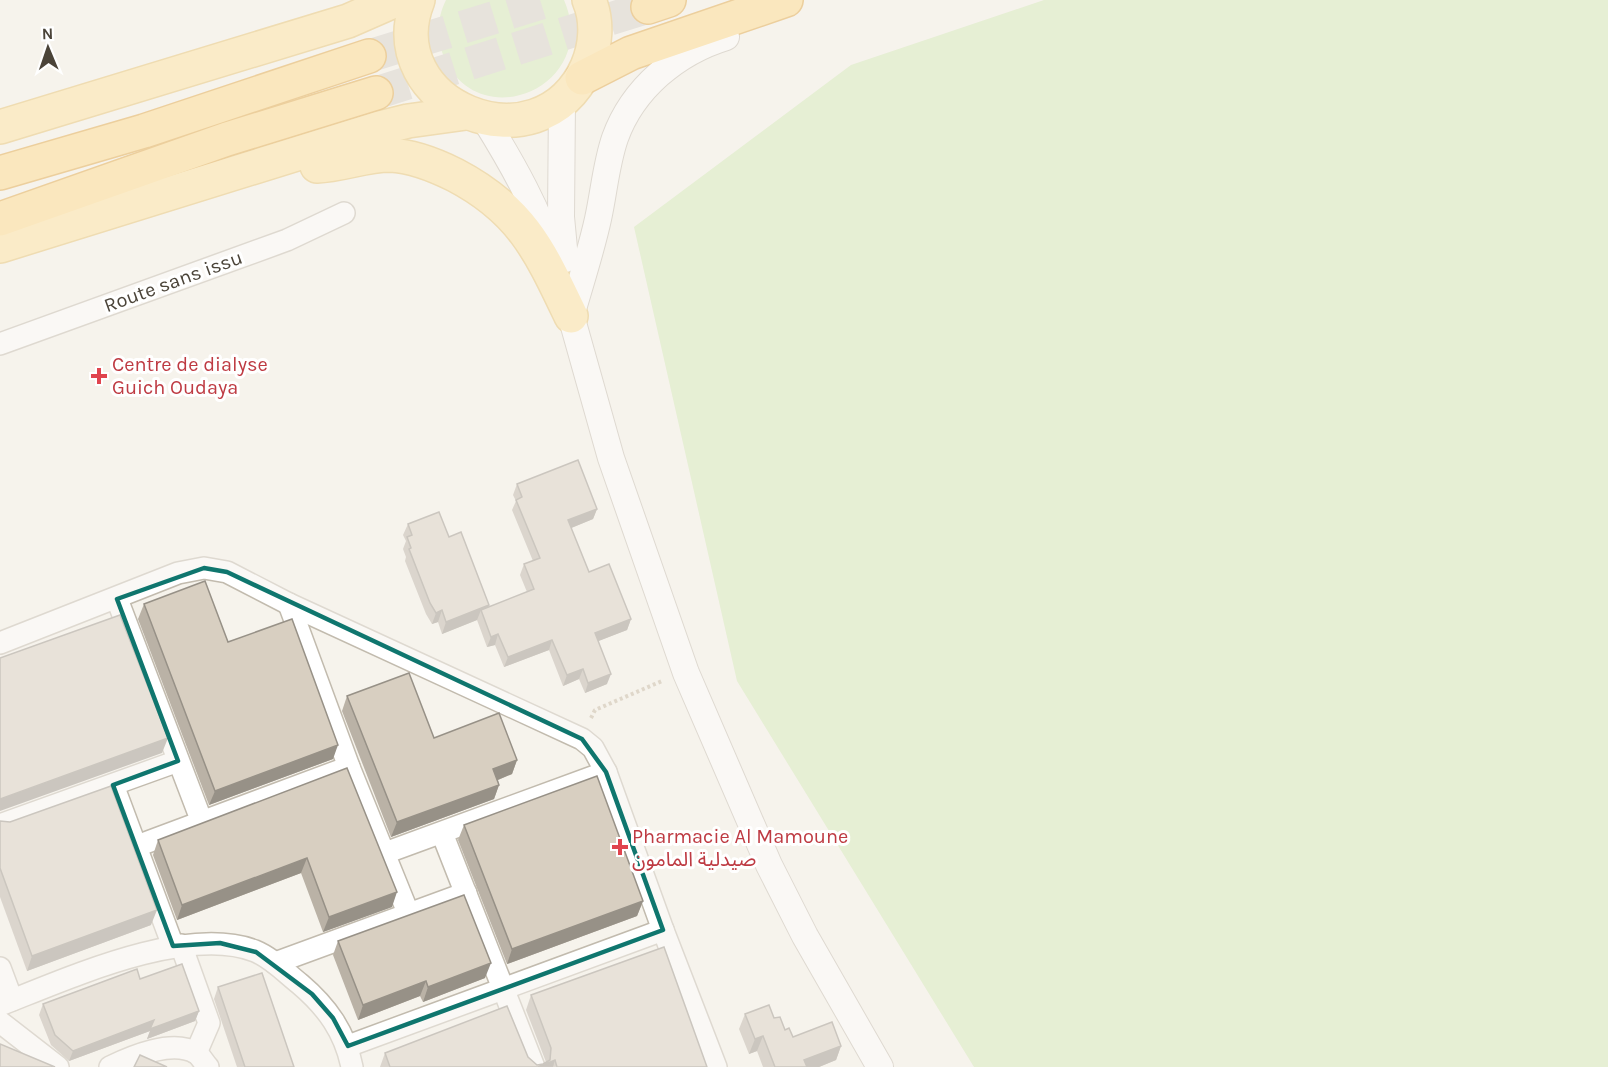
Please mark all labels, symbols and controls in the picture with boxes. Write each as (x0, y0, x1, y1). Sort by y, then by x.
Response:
north arrow (18, 18, 78, 78)
text: N (41, 24, 54, 43)
street label: Route sans issu (101, 246, 246, 317)
place label: Centre de dialyse Guich Oudaya (112, 353, 268, 399)
marker: Centre de dialyse Guich Oudaya (90, 367, 108, 385)
place label: Pharmacie Al Mamoune صيدلية المامون (632, 825, 848, 871)
marker: Pharmacie Al Mamoune صيدلية المامون (613, 840, 627, 854)

